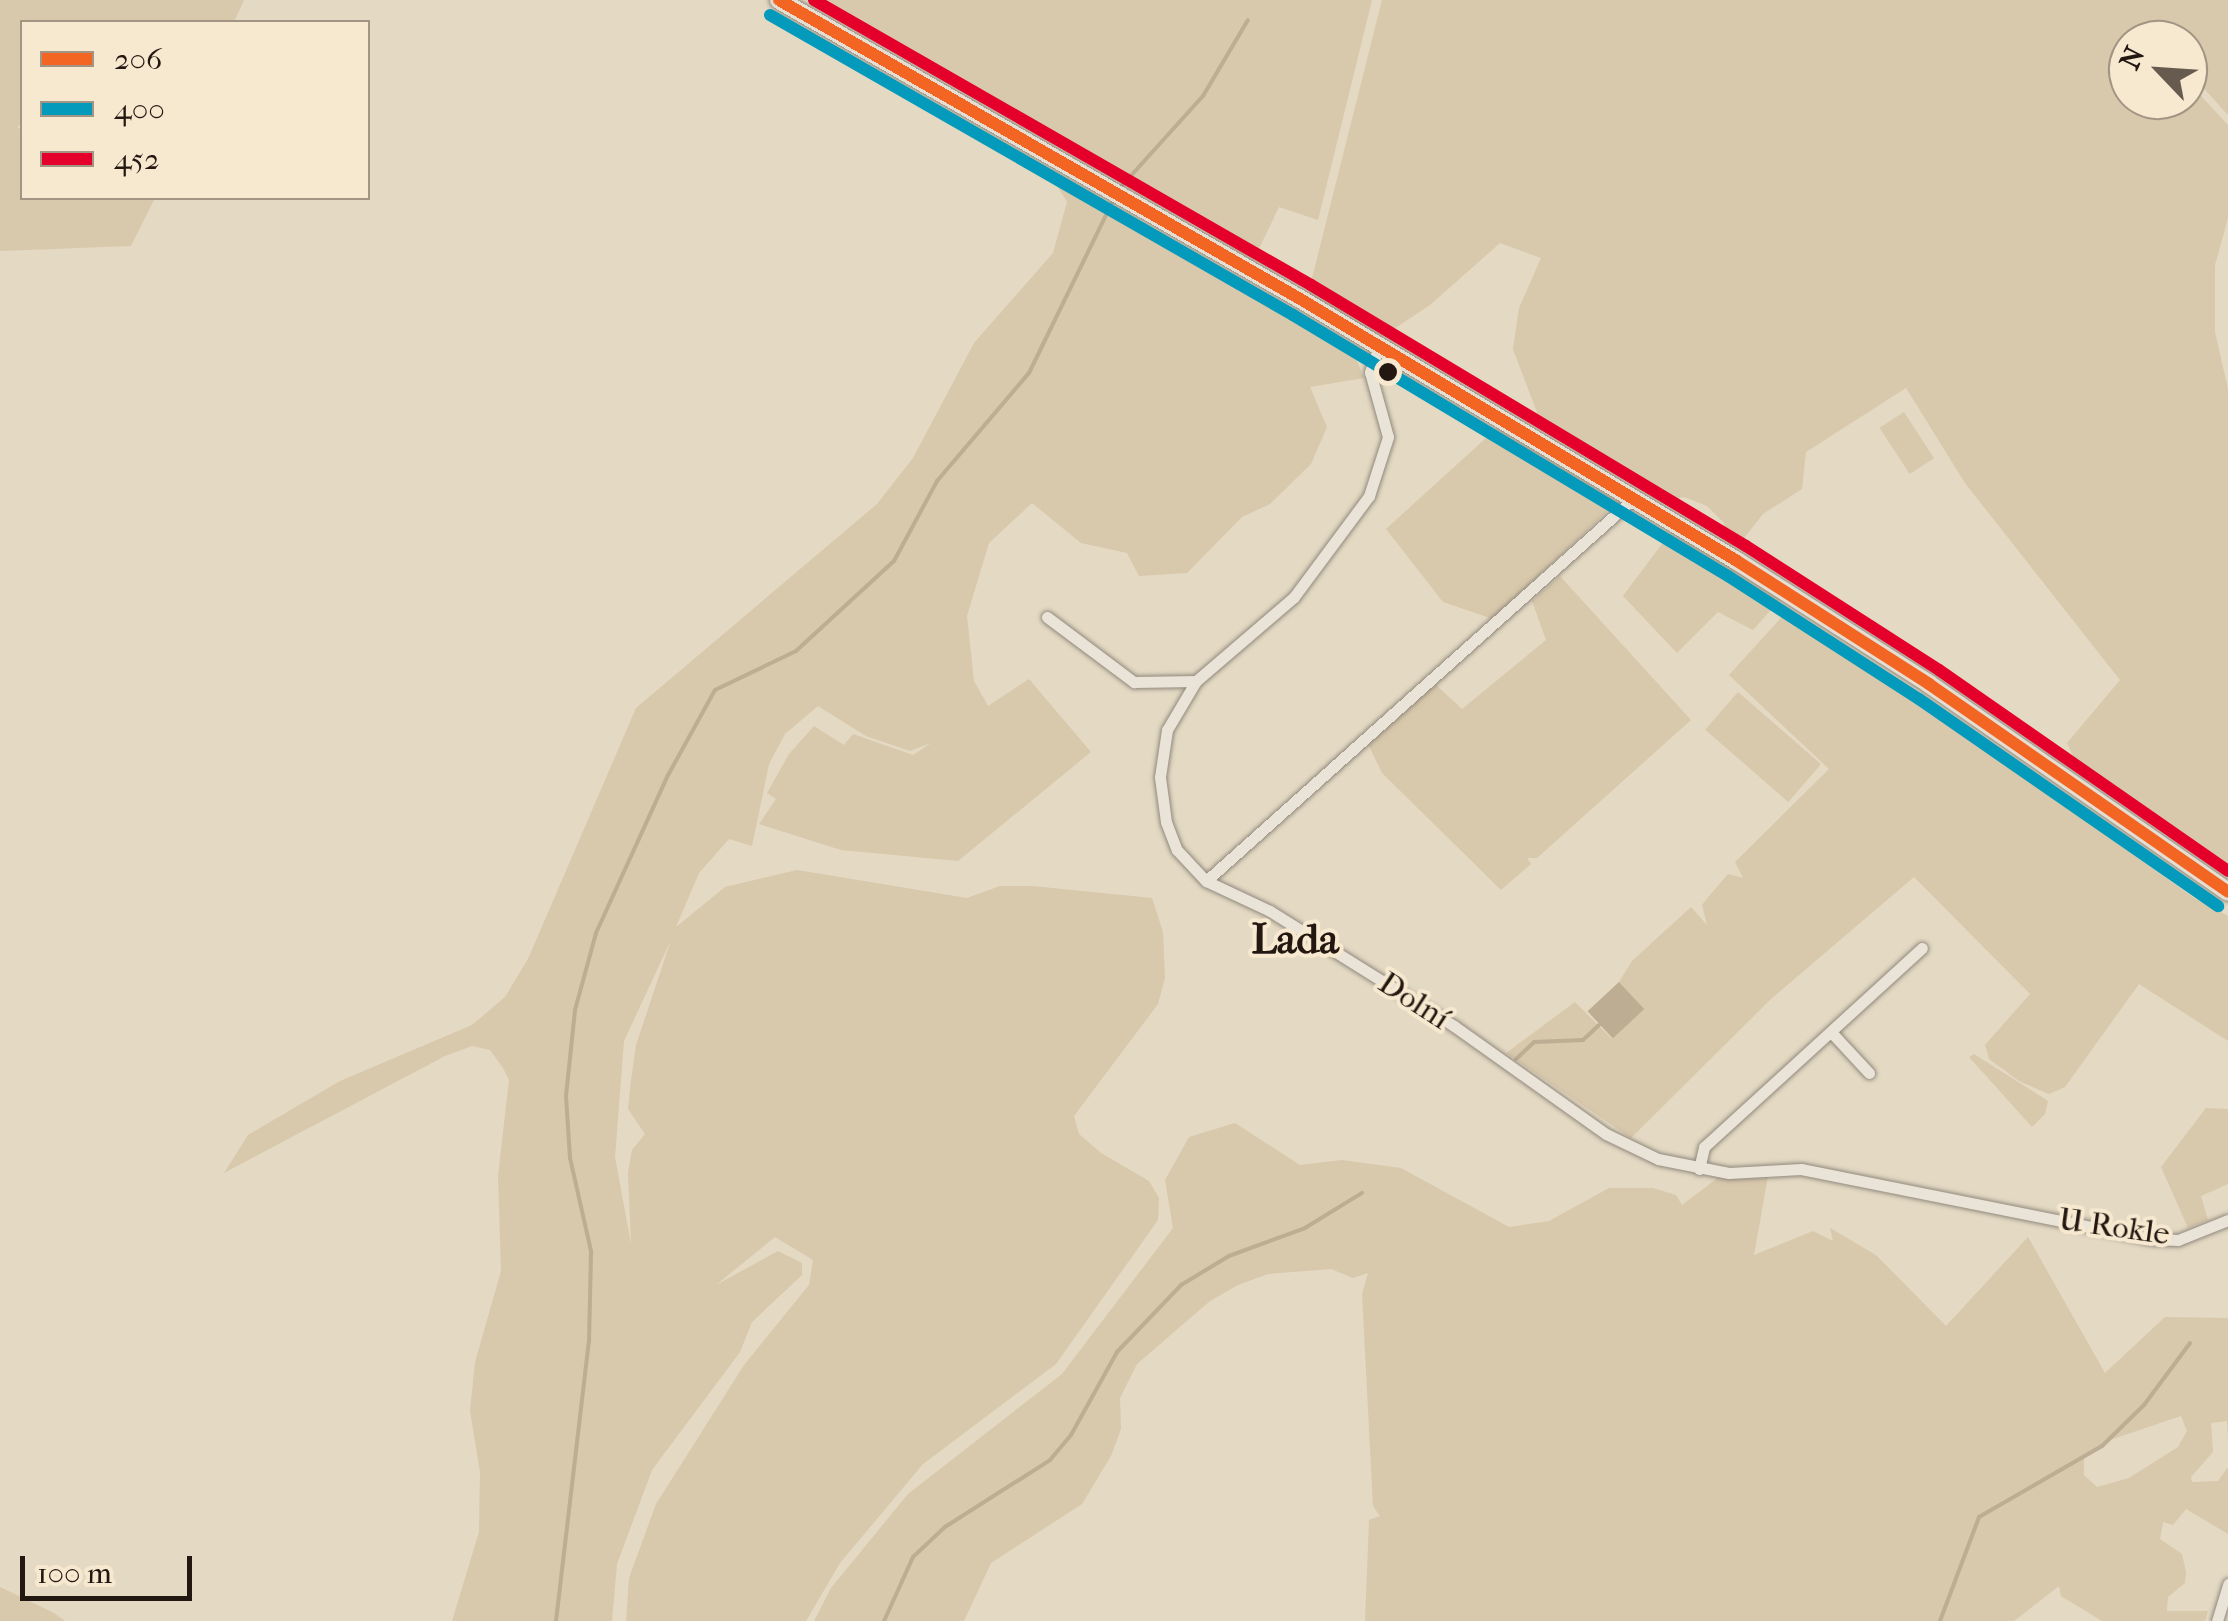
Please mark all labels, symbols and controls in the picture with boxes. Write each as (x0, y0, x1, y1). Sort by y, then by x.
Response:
legend (20, 20, 370, 200)
north arrow (2108, 20, 2208, 120)
text: N (2113, 41, 2152, 75)
text: 206 (114, 42, 162, 77)
text: 400 (114, 92, 165, 127)
text: 452 (114, 142, 159, 177)
unlabelled marker (1378, 362, 1398, 382)
district label: Lada (1251, 915, 1339, 965)
street label: Dolní (1371, 964, 1457, 1038)
street label: U Rokle (2056, 1200, 2172, 1254)
scale bar (25, 1536, 198, 1598)
text: 100 m (37, 1556, 112, 1591)

